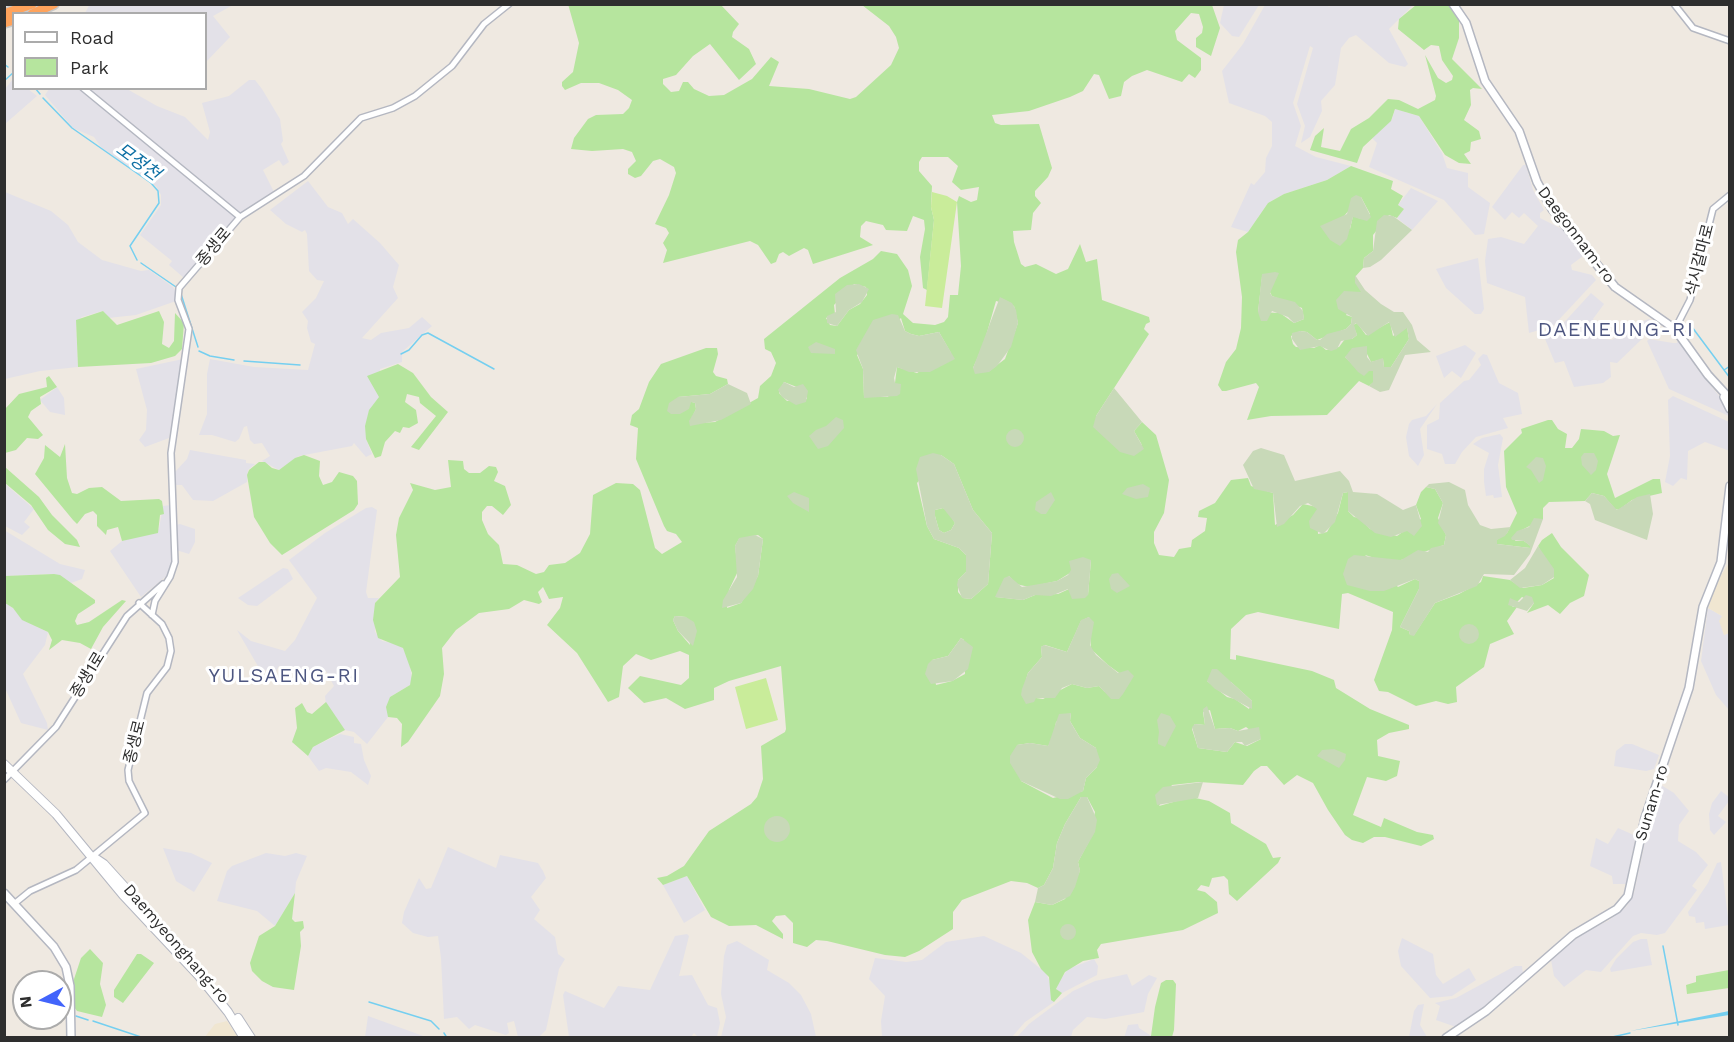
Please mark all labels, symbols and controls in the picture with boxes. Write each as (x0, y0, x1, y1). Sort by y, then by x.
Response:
legend (12, 12, 207, 90)
text: Road (70, 27, 114, 48)
text: Park (70, 57, 109, 78)
water label: 모정천 (112, 139, 164, 185)
street label: Daegonnam-ro (1533, 183, 1619, 287)
street label: 삭시갈마로 (1682, 222, 1718, 298)
street label: 종생로 (192, 224, 236, 270)
district label: DAENEUNG-RI (1538, 318, 1694, 342)
street label: 종생1로 (67, 648, 109, 702)
district label: YULSAENG-RI (208, 664, 360, 688)
street label: 종생로 (120, 718, 150, 766)
street label: Sunam-ro (1631, 763, 1673, 843)
street label: Daemyeonghang-ro (119, 880, 233, 1008)
north arrow (12, 970, 72, 1030)
text: N (15, 995, 36, 1009)

